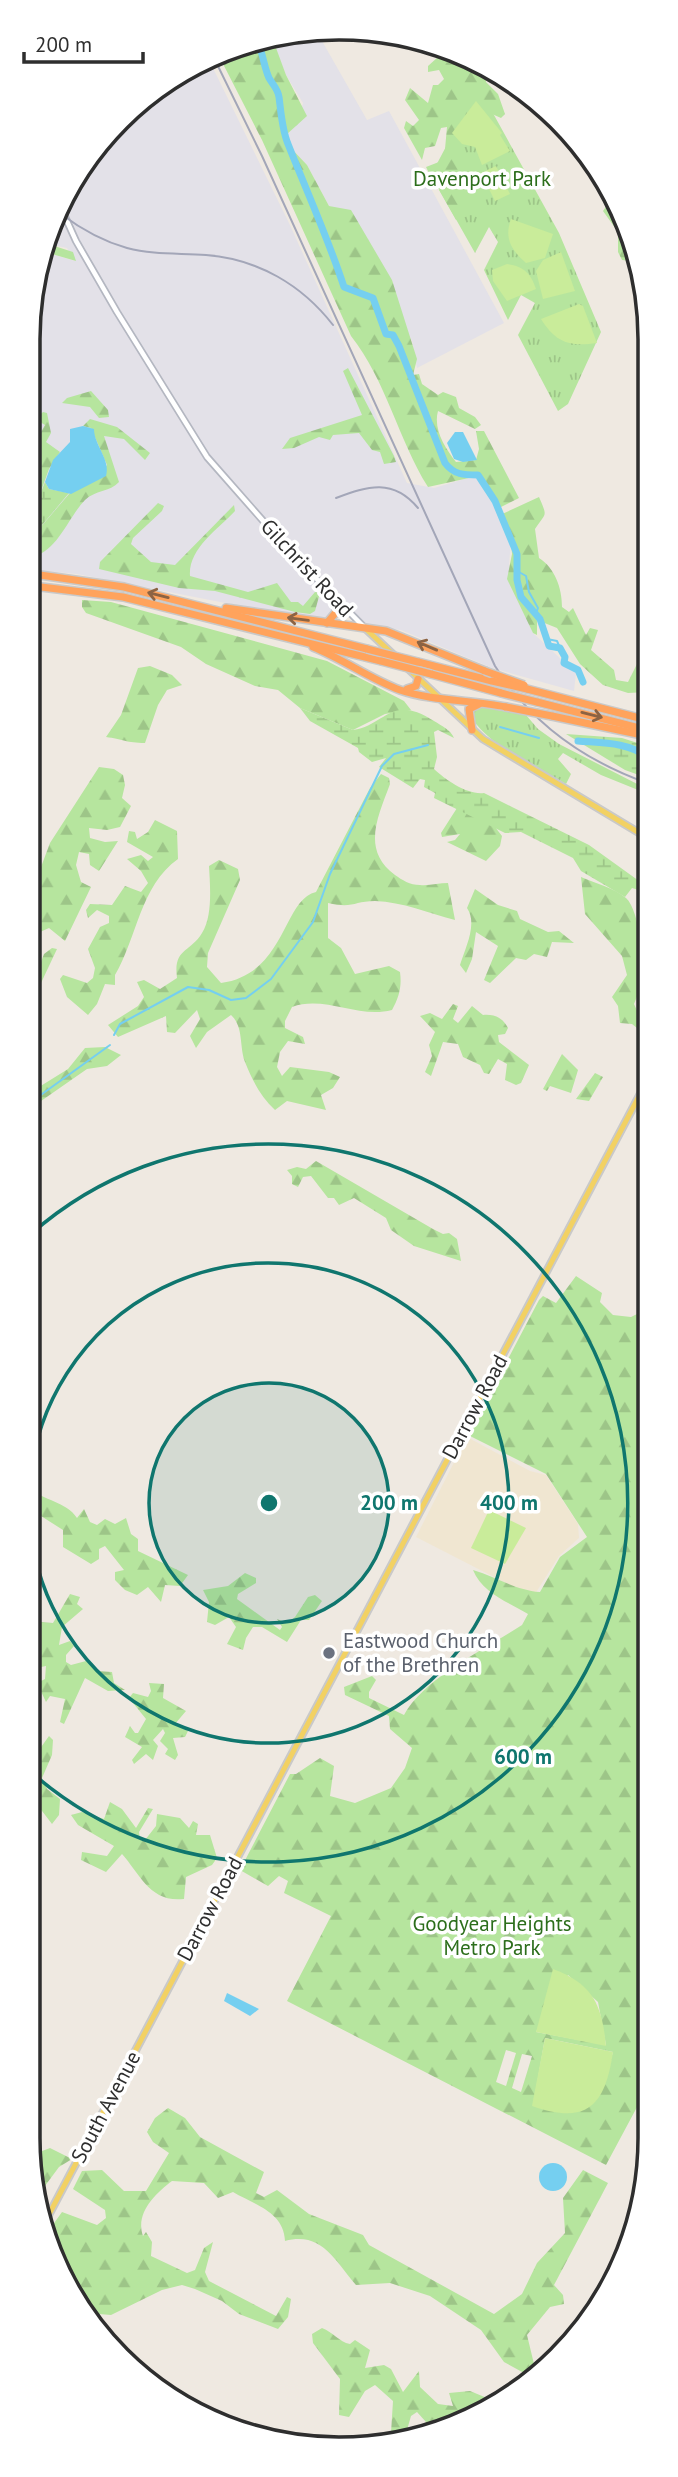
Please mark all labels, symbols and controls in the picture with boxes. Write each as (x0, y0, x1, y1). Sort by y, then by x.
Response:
scale bar (24, 21, 144, 65)
text: 200 m (35, 31, 92, 58)
park label: Davenport Park (413, 165, 551, 192)
street label: Gilchrist Road (255, 513, 360, 622)
one-way arrow (147, 588, 170, 601)
one-way arrow (287, 612, 310, 625)
one-way arrow (416, 639, 438, 652)
one-way arrow (580, 709, 603, 722)
street label: Darrow Road (436, 1350, 513, 1464)
text: 200 m (360, 1489, 418, 1516)
text: 400 m (480, 1489, 538, 1516)
centre of rings (257, 1491, 281, 1515)
place label: Eastwood Church of the Brethren (343, 1627, 498, 1678)
marker: Eastwood Church of the Brethren (321, 1645, 337, 1661)
text: 600 m (494, 1743, 552, 1770)
street label: Darrow Road (171, 1852, 248, 1966)
park label: Goodyear Heights Metro Park (412, 1910, 572, 1961)
street label: South Avenue (65, 2046, 146, 2167)

